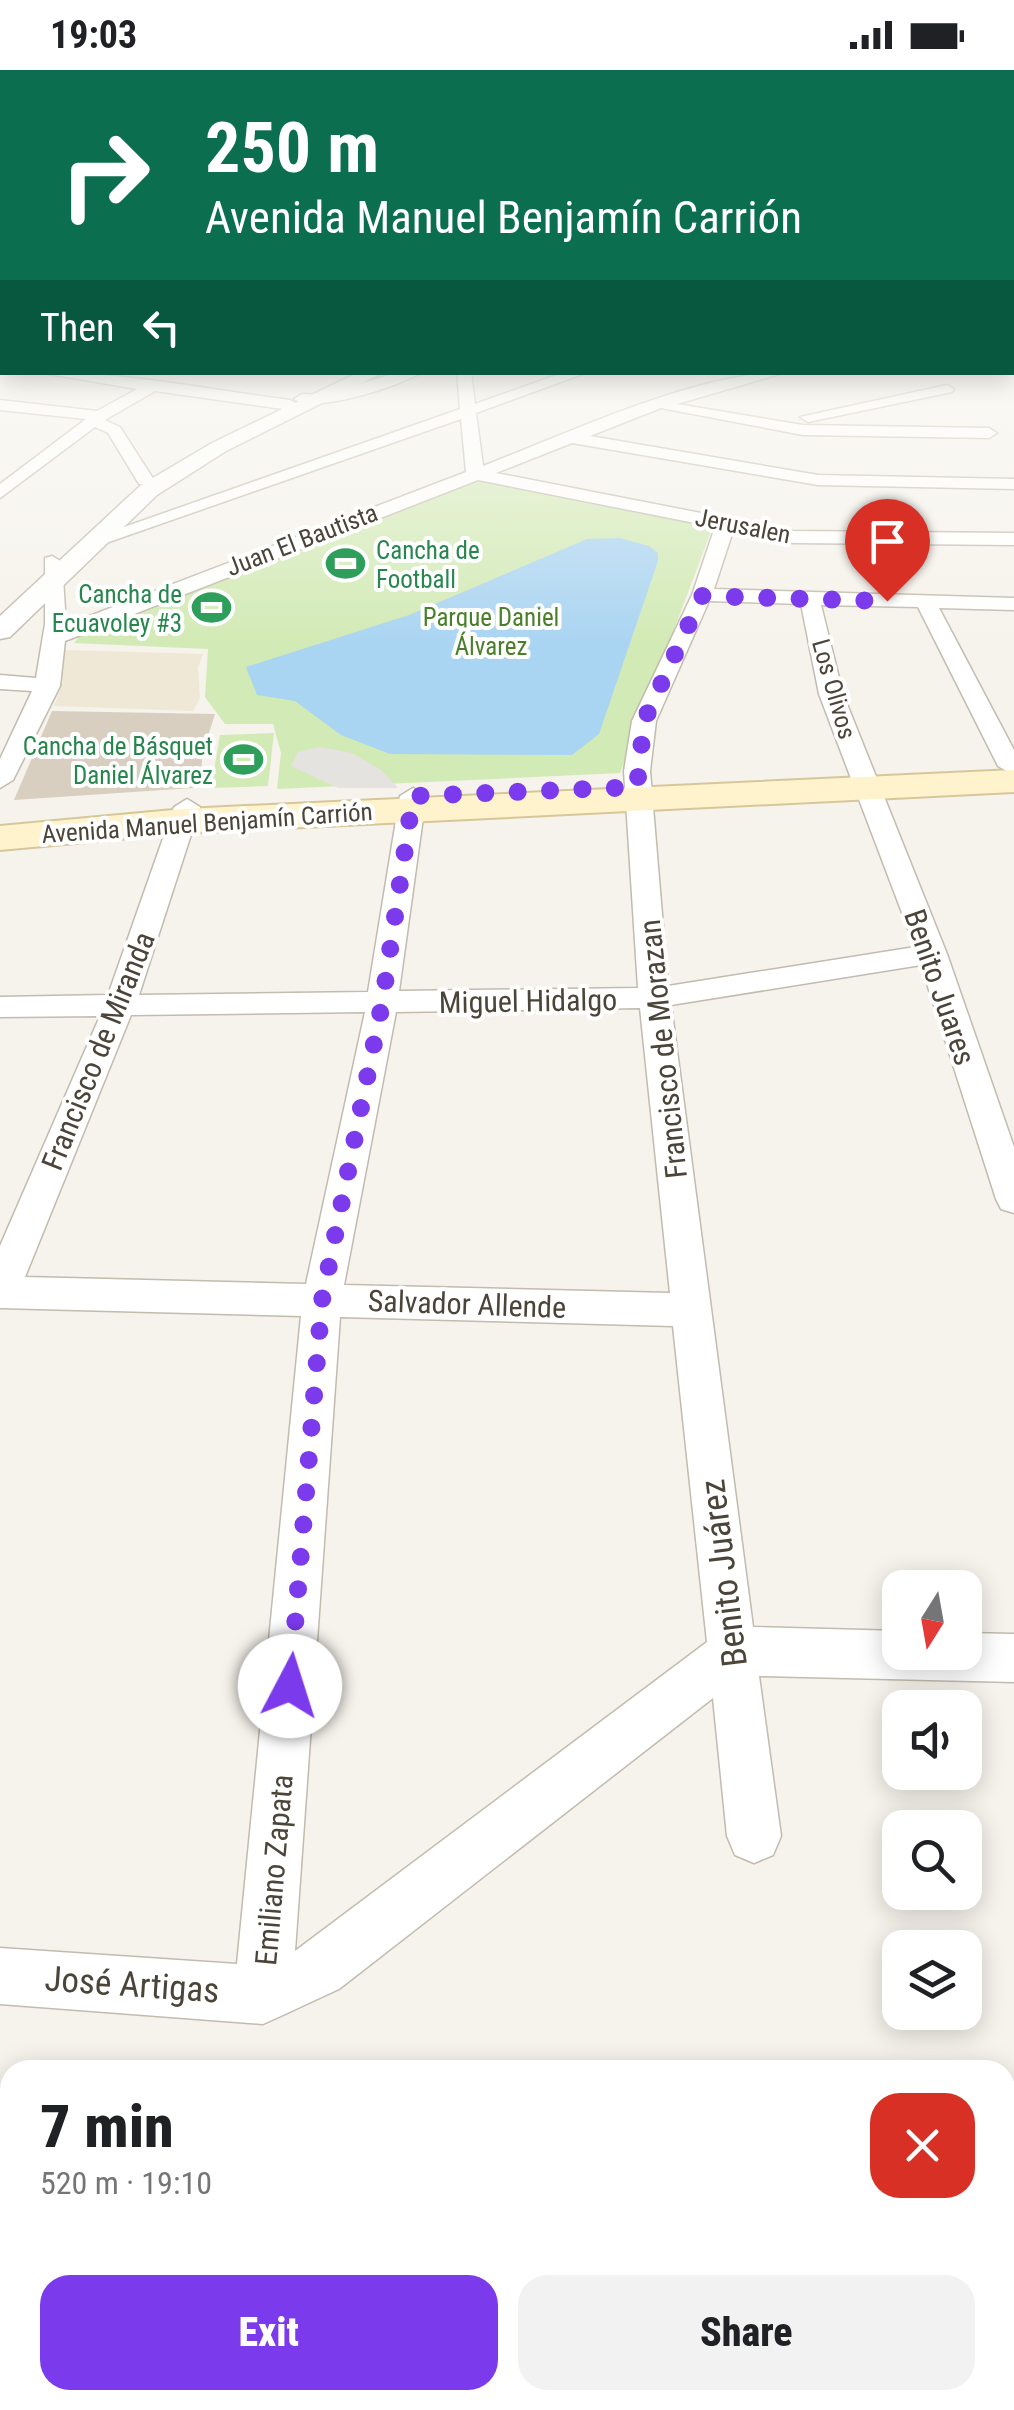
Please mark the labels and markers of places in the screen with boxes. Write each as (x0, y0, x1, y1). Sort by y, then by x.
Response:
pin (845, 499, 930, 602)
place label: Cancha de Football (376, 536, 480, 594)
sports icon: Cancha de Football (325, 543, 367, 585)
place label: Cancha de Ecuavoley #3 (52, 580, 182, 638)
sports icon: Cancha de Ecuavoley #3 (191, 587, 233, 629)
place label: Cancha de Básquet Daniel Álvarez (23, 732, 213, 790)
sports icon: Cancha de Básquet Daniel Álvarez (222, 739, 264, 781)

